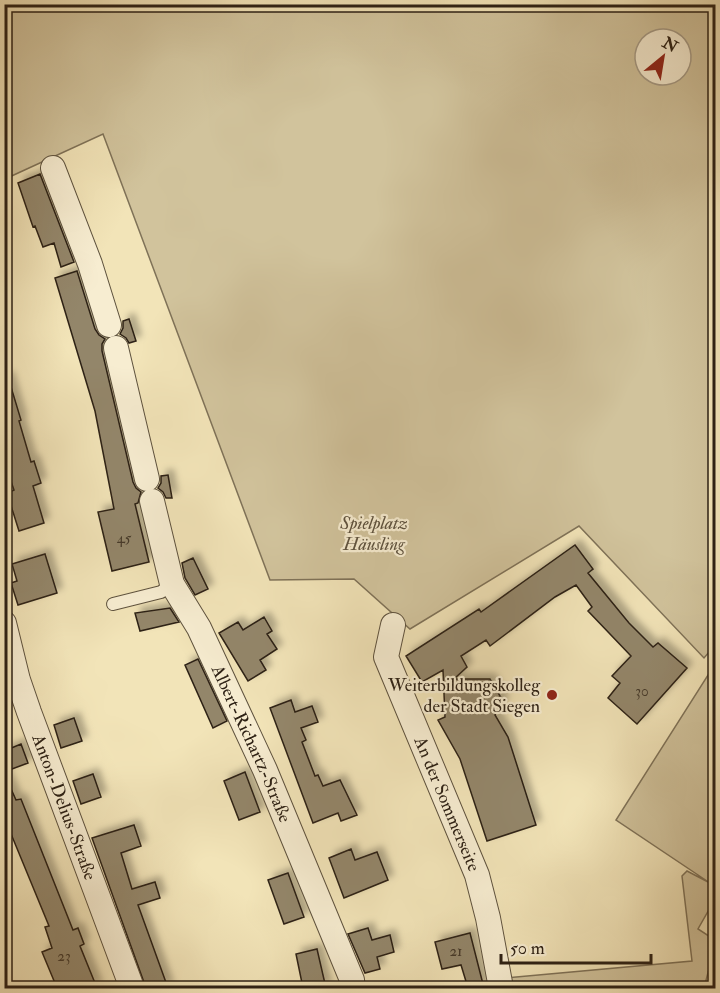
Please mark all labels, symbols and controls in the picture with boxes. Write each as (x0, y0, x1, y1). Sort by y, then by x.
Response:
north arrow (633, 27, 693, 87)
text: N (658, 32, 682, 57)
park label: Spielplatz Häusling (339, 512, 408, 556)
house number: 45 (117, 529, 132, 548)
street label: Albert-Richartz-Straße (206, 660, 297, 826)
place label: Weiterbildungskolleg der Stadt Siegen (387, 674, 541, 718)
house number: 30 (635, 682, 649, 701)
marker: Weiterbildungskolleg der Stadt Siegen (545, 688, 559, 702)
street label: Anton-Delius-Straße (26, 730, 102, 884)
street label: An der Sommerseite (409, 732, 486, 875)
scale bar (501, 927, 651, 965)
text: 50 m (510, 937, 545, 960)
house number: 21 (450, 942, 462, 961)
house number: 23 (57, 947, 71, 966)

